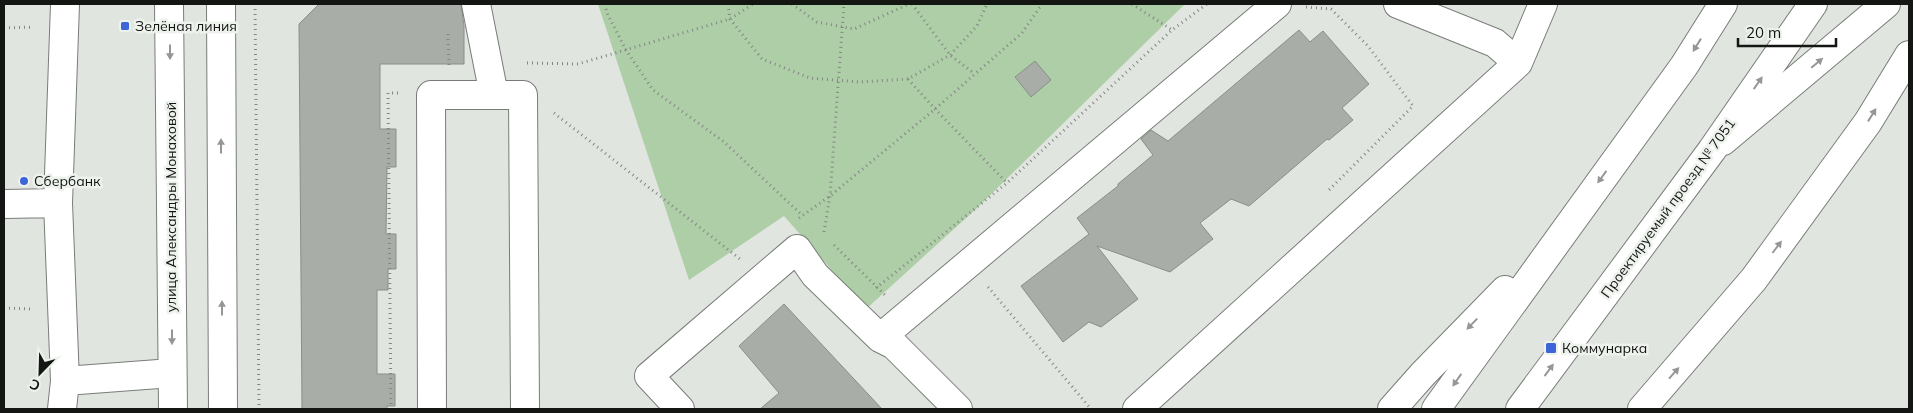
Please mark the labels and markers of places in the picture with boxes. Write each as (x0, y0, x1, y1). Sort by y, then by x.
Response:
place label: Зелёная линия (135, 17, 237, 35)
marker: Зелёная линия (119, 20, 131, 32)
place label: Сбербанк (34, 172, 101, 190)
marker: Сбербанк (18, 175, 30, 187)
place label: Коммунарка (1562, 339, 1647, 357)
marker: Коммунарка (1544, 341, 1558, 355)

